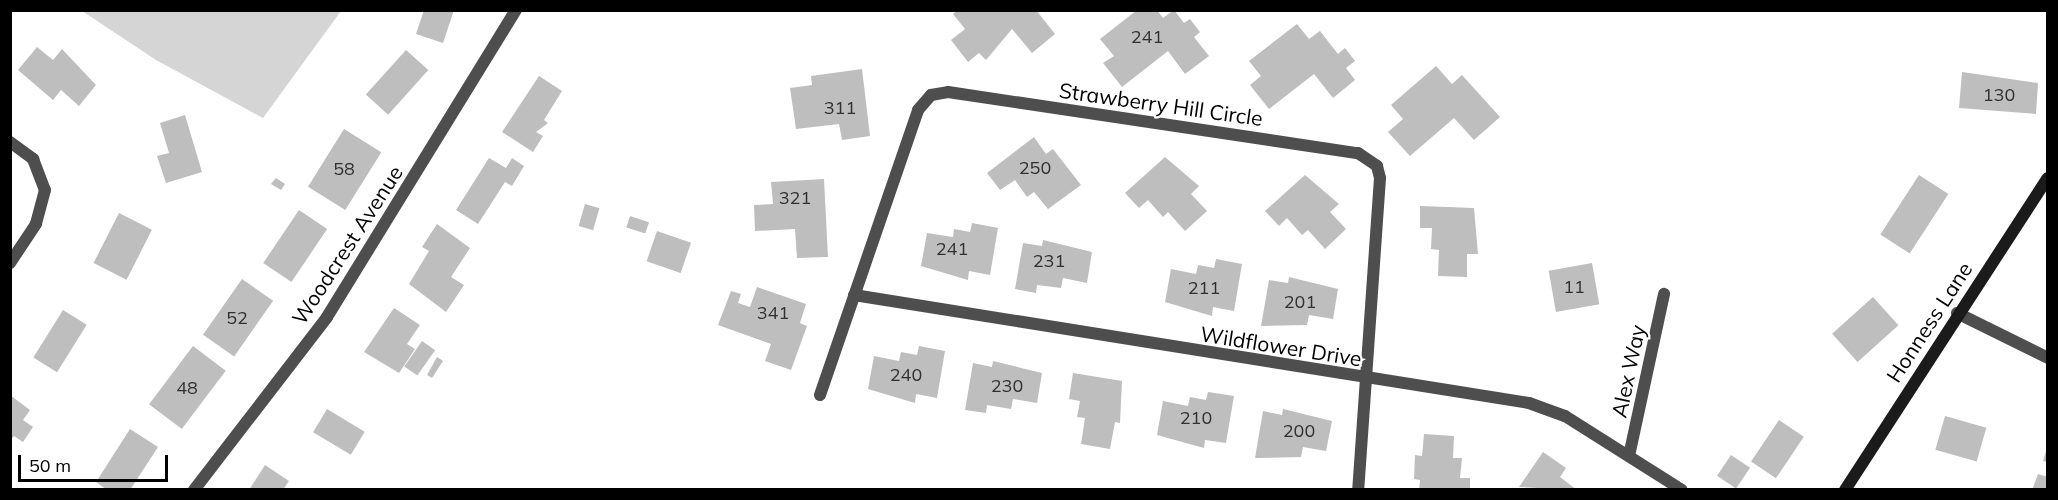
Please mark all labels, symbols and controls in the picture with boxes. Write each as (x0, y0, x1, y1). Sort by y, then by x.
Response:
house number: 241 (1131, 26, 1163, 48)
street label: Strawberry Hill Circle (1058, 77, 1264, 131)
house number: 130 (1983, 84, 2015, 106)
house number: 311 (824, 97, 856, 119)
house number: 250 (1019, 157, 1051, 179)
house number: 58 (333, 158, 355, 180)
street label: Woodcrest Avenue (286, 161, 408, 329)
house number: 321 (779, 187, 811, 209)
house number: 241 (936, 238, 968, 260)
house number: 231 (1033, 250, 1065, 272)
street label: Honness Lane (1881, 257, 1977, 387)
house number: 11 (1563, 276, 1585, 298)
house number: 211 (1188, 277, 1220, 299)
house number: 201 (1284, 291, 1316, 313)
house number: 341 (757, 302, 789, 324)
house number: 52 (226, 307, 248, 329)
street label: Wildflower Drive (1198, 321, 1364, 371)
street label: Alex Way (1606, 322, 1650, 420)
house number: 240 (890, 364, 922, 386)
house number: 230 (991, 375, 1023, 397)
house number: 48 (176, 377, 198, 399)
house number: 210 (1180, 407, 1212, 429)
house number: 200 (1283, 420, 1315, 442)
scale bar (21, 443, 171, 481)
text: 50 m (29, 454, 71, 477)

